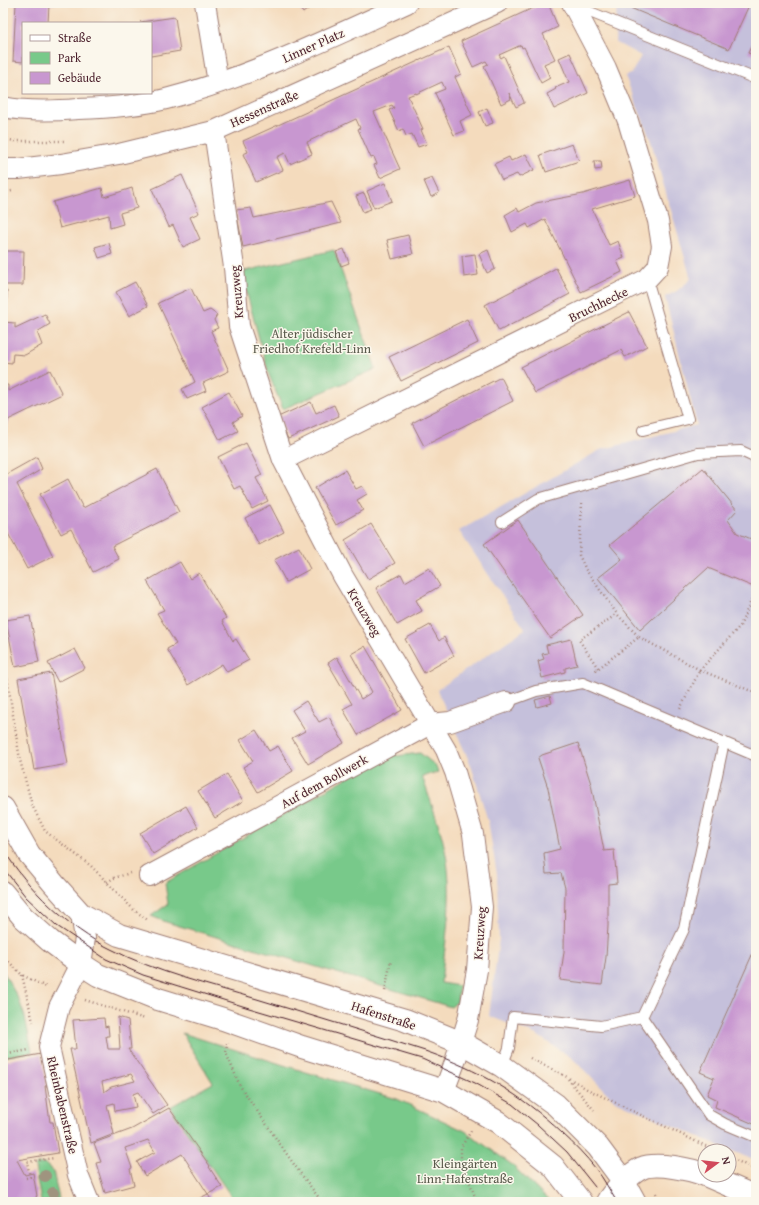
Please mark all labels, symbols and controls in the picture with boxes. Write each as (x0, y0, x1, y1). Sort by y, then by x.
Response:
legend (22, 22, 152, 94)
street label: Linner Platz (279, 23, 347, 68)
text: Straße (58, 29, 92, 46)
text: Park (58, 49, 82, 66)
text: Gebäude (58, 69, 101, 86)
street label: Hessenstraße (227, 85, 302, 132)
street label: Kreuzweg (225, 264, 248, 319)
street label: Bruchhecke (565, 282, 631, 327)
park label: Alter jüdischer Friedhof Krefeld-Linn (253, 324, 372, 358)
street label: Kreuzweg (343, 585, 387, 640)
street label: Auf dem Bollwerk (277, 749, 372, 813)
street label: Kreuzweg (468, 905, 491, 960)
street label: Hafenstraße (349, 996, 419, 1035)
street label: Rheinbabenstraße (42, 1054, 83, 1156)
north arrow (697, 1143, 737, 1183)
park label: Kleingärten Linn-Hafenstraße (417, 1154, 513, 1188)
text: N (718, 1155, 736, 1167)

